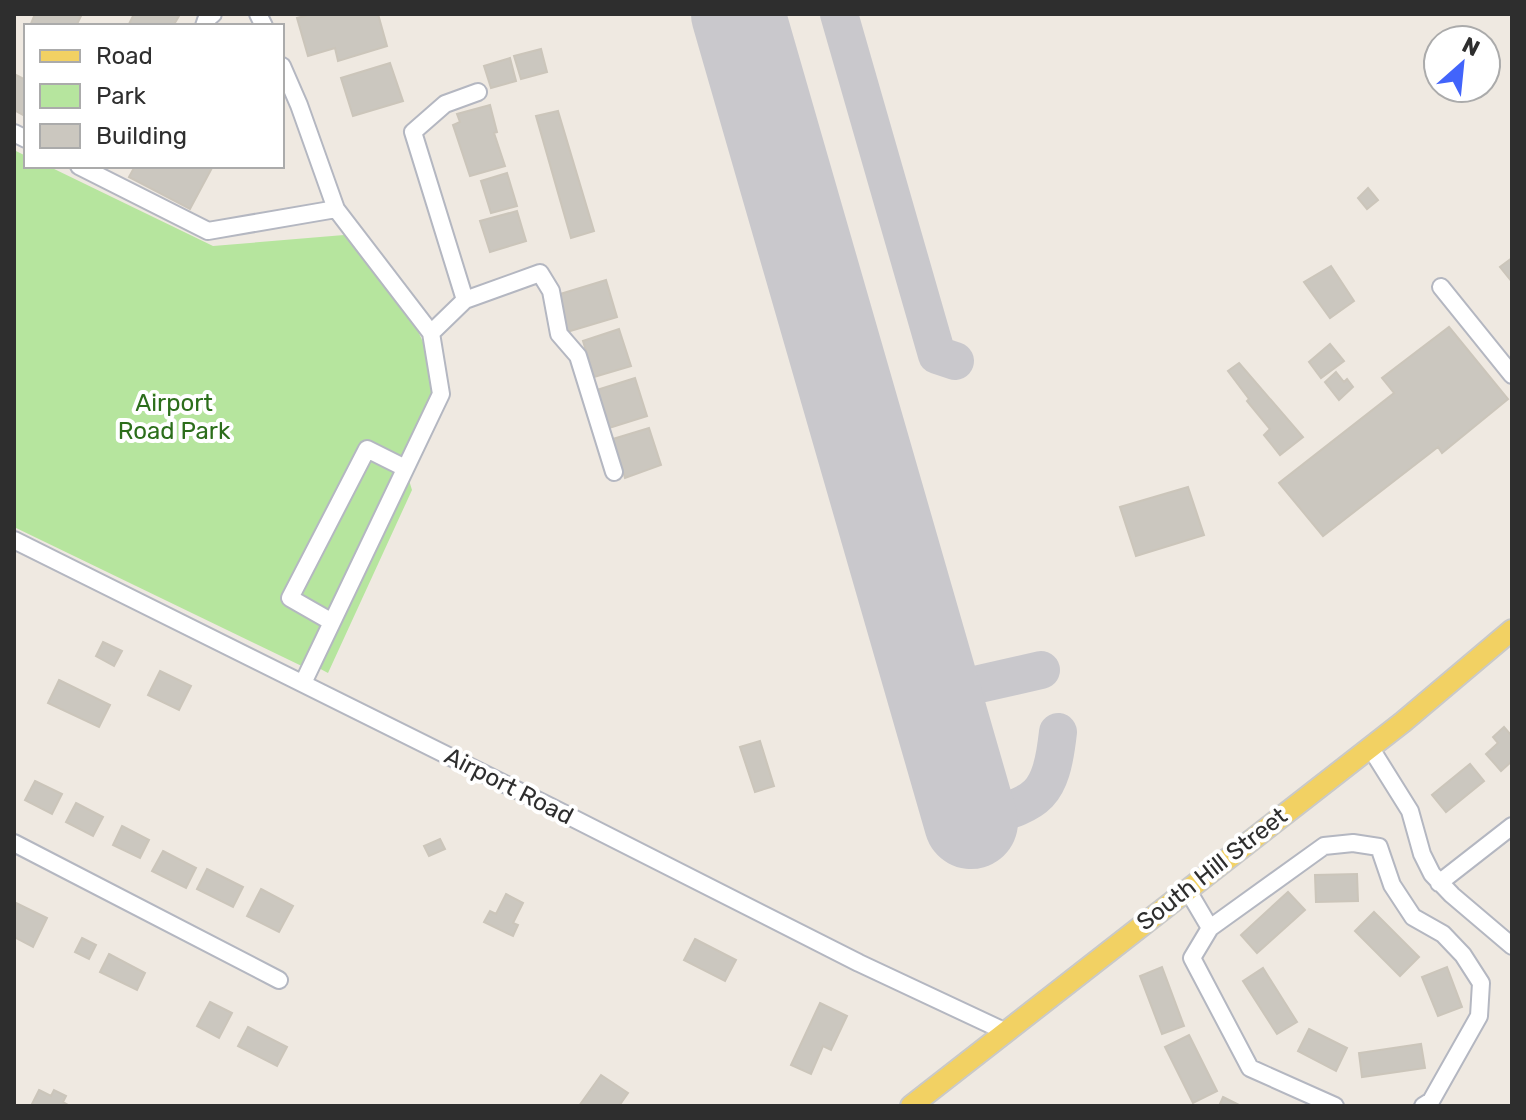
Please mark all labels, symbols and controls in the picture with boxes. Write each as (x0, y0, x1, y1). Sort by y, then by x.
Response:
legend (24, 24, 284, 168)
north arrow (1422, 24, 1502, 104)
text: N (1458, 31, 1484, 62)
text: Road (96, 42, 153, 70)
text: Park (96, 82, 147, 110)
text: Building (96, 122, 187, 150)
park label: Airport Road Park (118, 389, 231, 445)
street label: Airport Road (440, 742, 578, 830)
street label: South Hill Street (1131, 802, 1293, 936)

